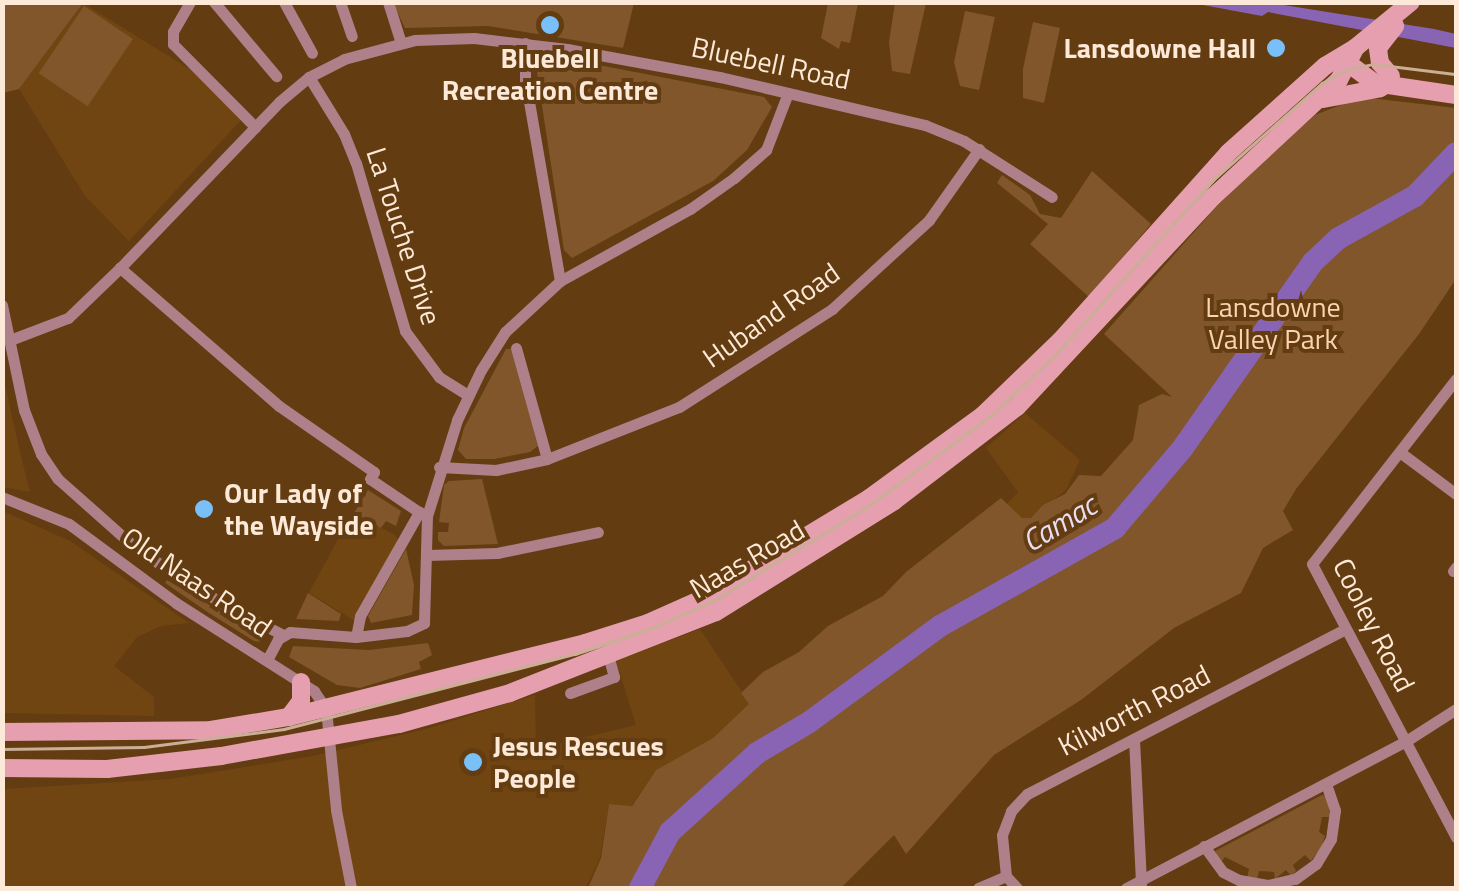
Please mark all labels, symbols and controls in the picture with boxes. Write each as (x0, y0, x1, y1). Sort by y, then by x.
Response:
marker: Bluebell Recreation Centre (539, 14, 561, 36)
street label: Bluebell Road (689, 30, 853, 96)
place label: Lansdowne Hall (1064, 31, 1256, 65)
marker: Lansdowne Hall (1265, 37, 1287, 59)
place label: Bluebell Recreation Centre (442, 41, 658, 107)
street label: La Touche Drive (360, 143, 448, 329)
street label: Huband Road (696, 256, 846, 374)
park label: Lansdowne Valley Park (1205, 290, 1341, 356)
place label: Our Lady of the Wayside (224, 476, 374, 542)
water label: Camac (1015, 487, 1103, 559)
marker: Our Lady of the Wayside (193, 498, 215, 520)
street label: Naas Road (684, 513, 810, 605)
street label: Old Naas Road (116, 520, 278, 644)
street label: Cooley Road (1326, 553, 1422, 697)
street label: Kilworth Road (1052, 657, 1216, 763)
place label: Jesus Rescues People (493, 729, 664, 795)
marker: Jesus Rescues People (462, 751, 484, 773)

